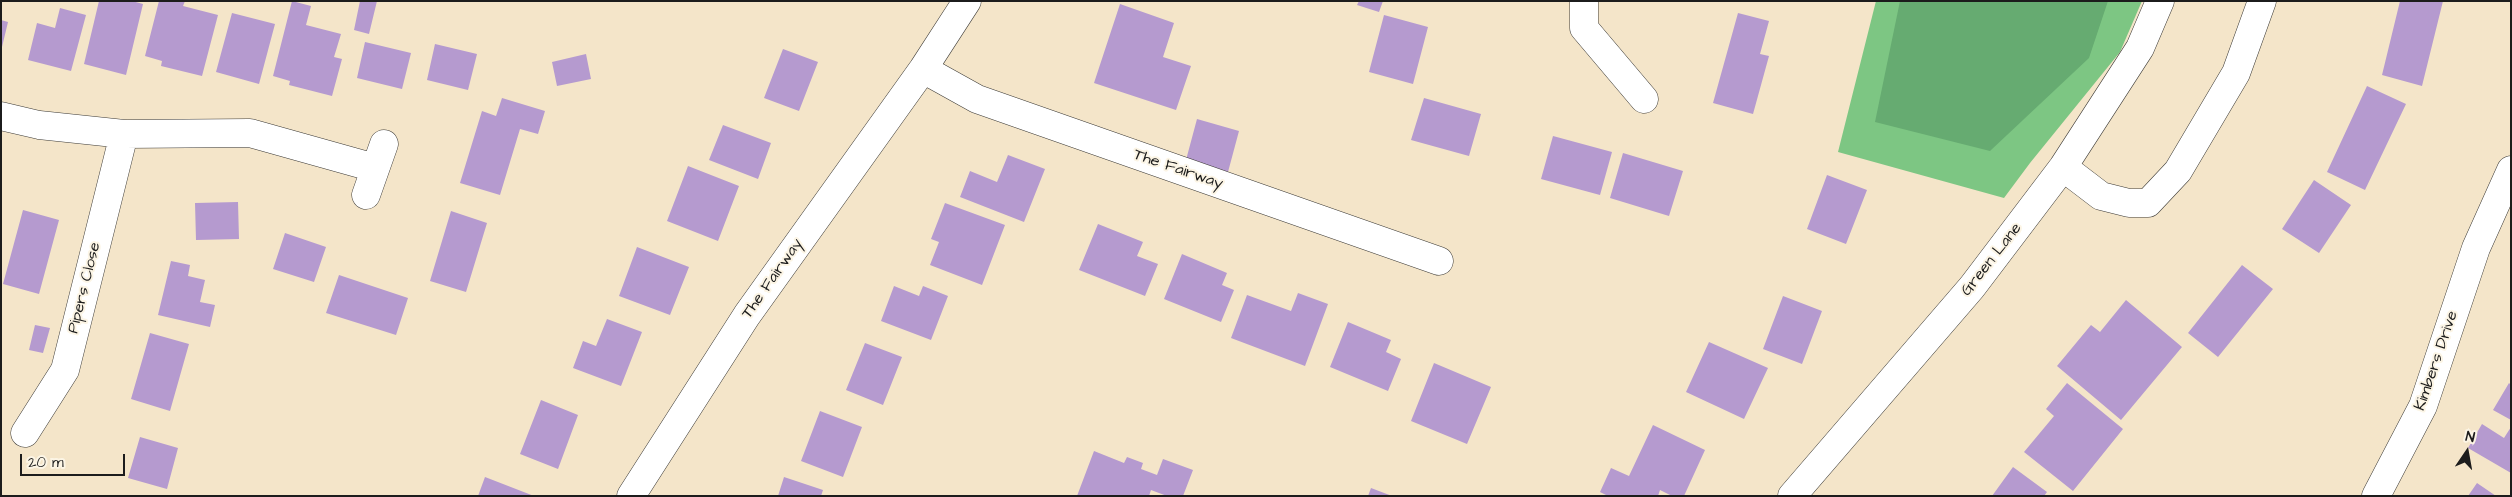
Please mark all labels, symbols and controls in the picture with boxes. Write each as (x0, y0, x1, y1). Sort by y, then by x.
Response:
street label: The Fairway (1131, 146, 1225, 194)
street label: Green Lane (1957, 220, 2027, 300)
street label: The Fairway (738, 235, 808, 323)
street label: Pipers Close (64, 241, 106, 335)
street label: Kimbers Drive (2411, 309, 2463, 413)
north arrow (2442, 427, 2492, 477)
text: N (2464, 427, 2476, 448)
scale bar (22, 444, 128, 476)
text: 20 m (28, 452, 64, 473)

